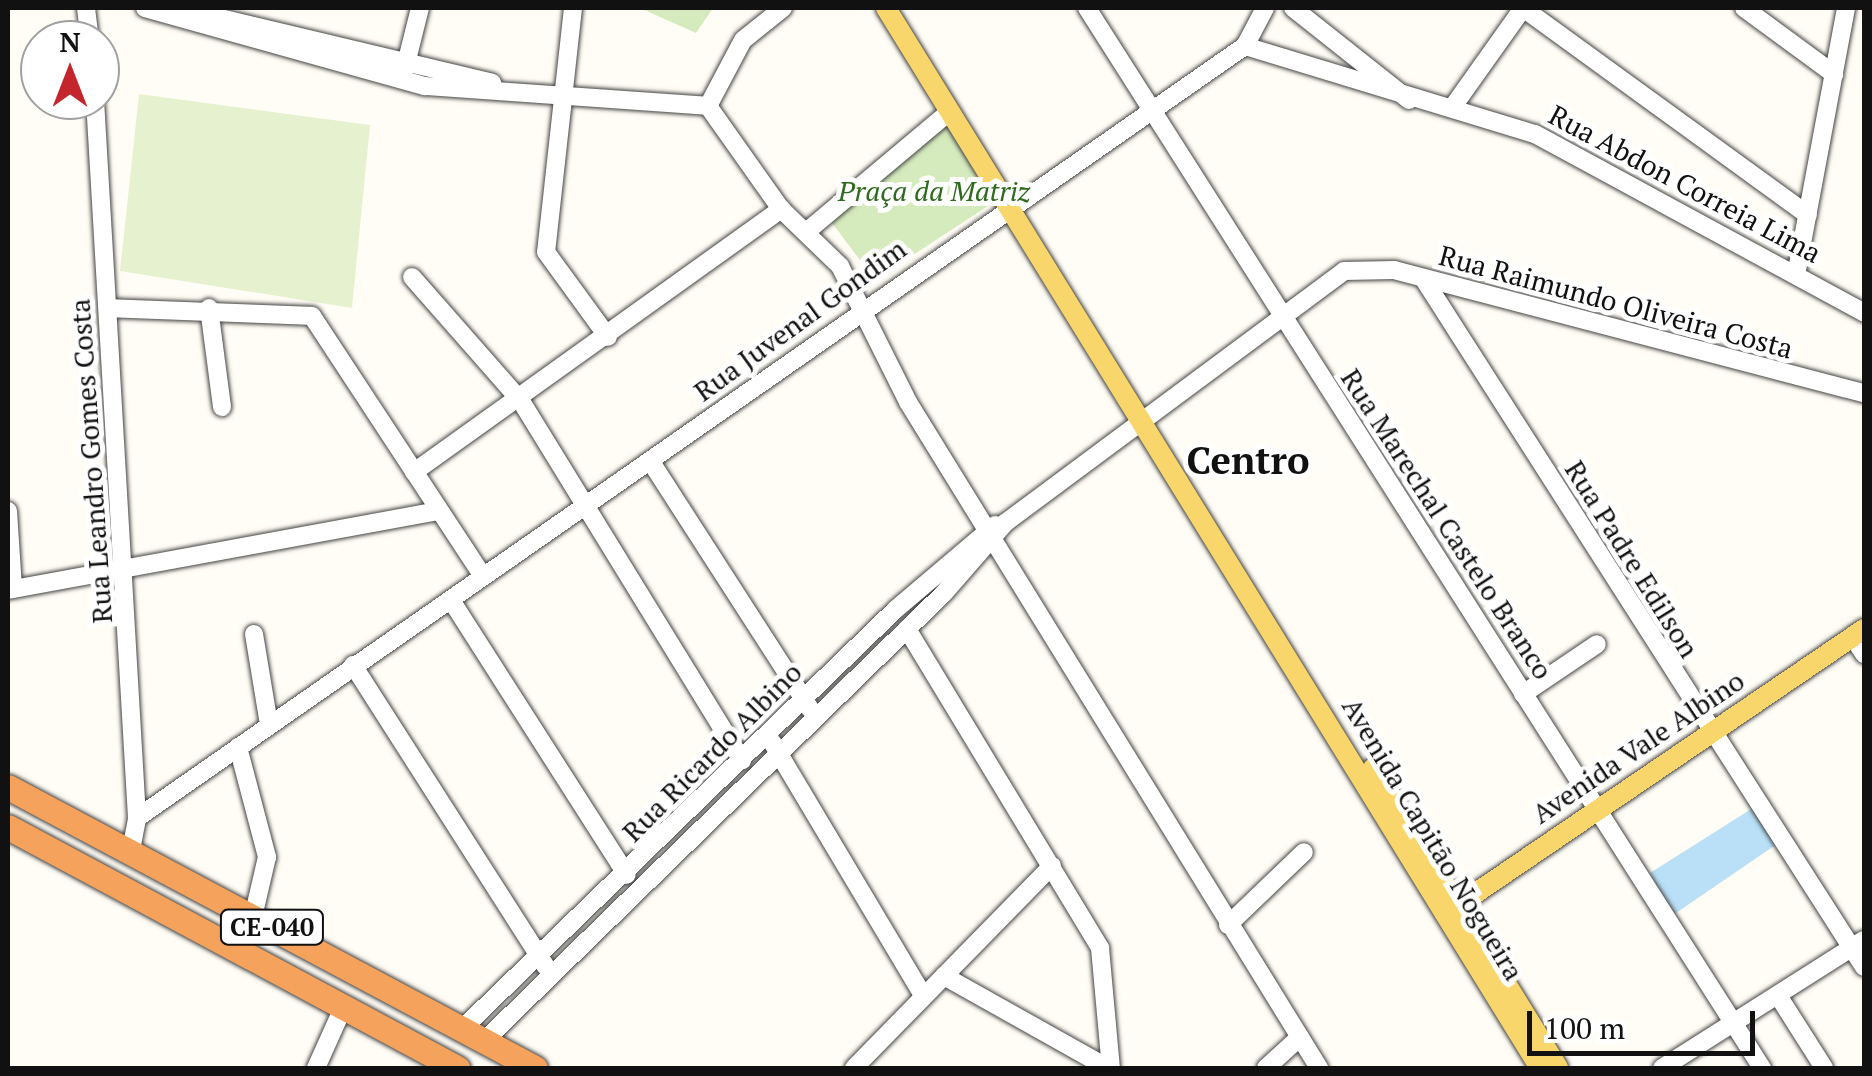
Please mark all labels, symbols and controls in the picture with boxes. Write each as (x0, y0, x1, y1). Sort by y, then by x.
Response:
north arrow (20, 20, 120, 120)
text: N (59, 23, 81, 60)
street label: Rua Abdon Correia Lima (1543, 98, 1827, 270)
park label: Praça da Matriz (838, 174, 1030, 208)
street label: Rua Juvenal Gondim (687, 232, 913, 408)
street label: Rua Raimundo Oliveira Costa (1435, 239, 1797, 365)
street label: Rua Leandro Gomes Costa (63, 298, 119, 624)
street label: Rua Marechal Castelo Branco (1334, 363, 1560, 685)
district label: Centro (1187, 438, 1309, 484)
street label: Rua Padre Edilson (1558, 454, 1706, 664)
street label: Rua Ricardo Albino (615, 655, 809, 849)
street label: Avenida Vale Albino (1525, 663, 1751, 831)
street label: Avenida Capitão Nogueira (1335, 692, 1531, 986)
road number: CE-040 (220, 907, 324, 947)
scale bar (1532, 991, 1760, 1053)
text: 100 m (1544, 1008, 1625, 1048)

